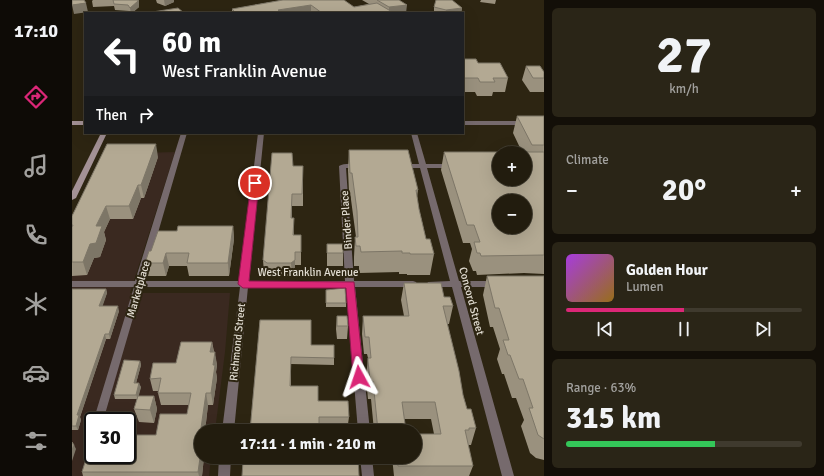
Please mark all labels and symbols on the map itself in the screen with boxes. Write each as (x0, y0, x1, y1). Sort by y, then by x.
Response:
pin (238, 166, 272, 200)
street label: Binder Place (338, 190, 355, 250)
street label: Marketplace (124, 259, 153, 319)
street label: West Franklin Avenue (258, 266, 358, 279)
street label: Concord Street (456, 266, 487, 337)
street label: Richmond Street (227, 302, 248, 382)
position arrow (338, 356, 380, 398)
speed limit sign: 30 (84, 412, 136, 464)

